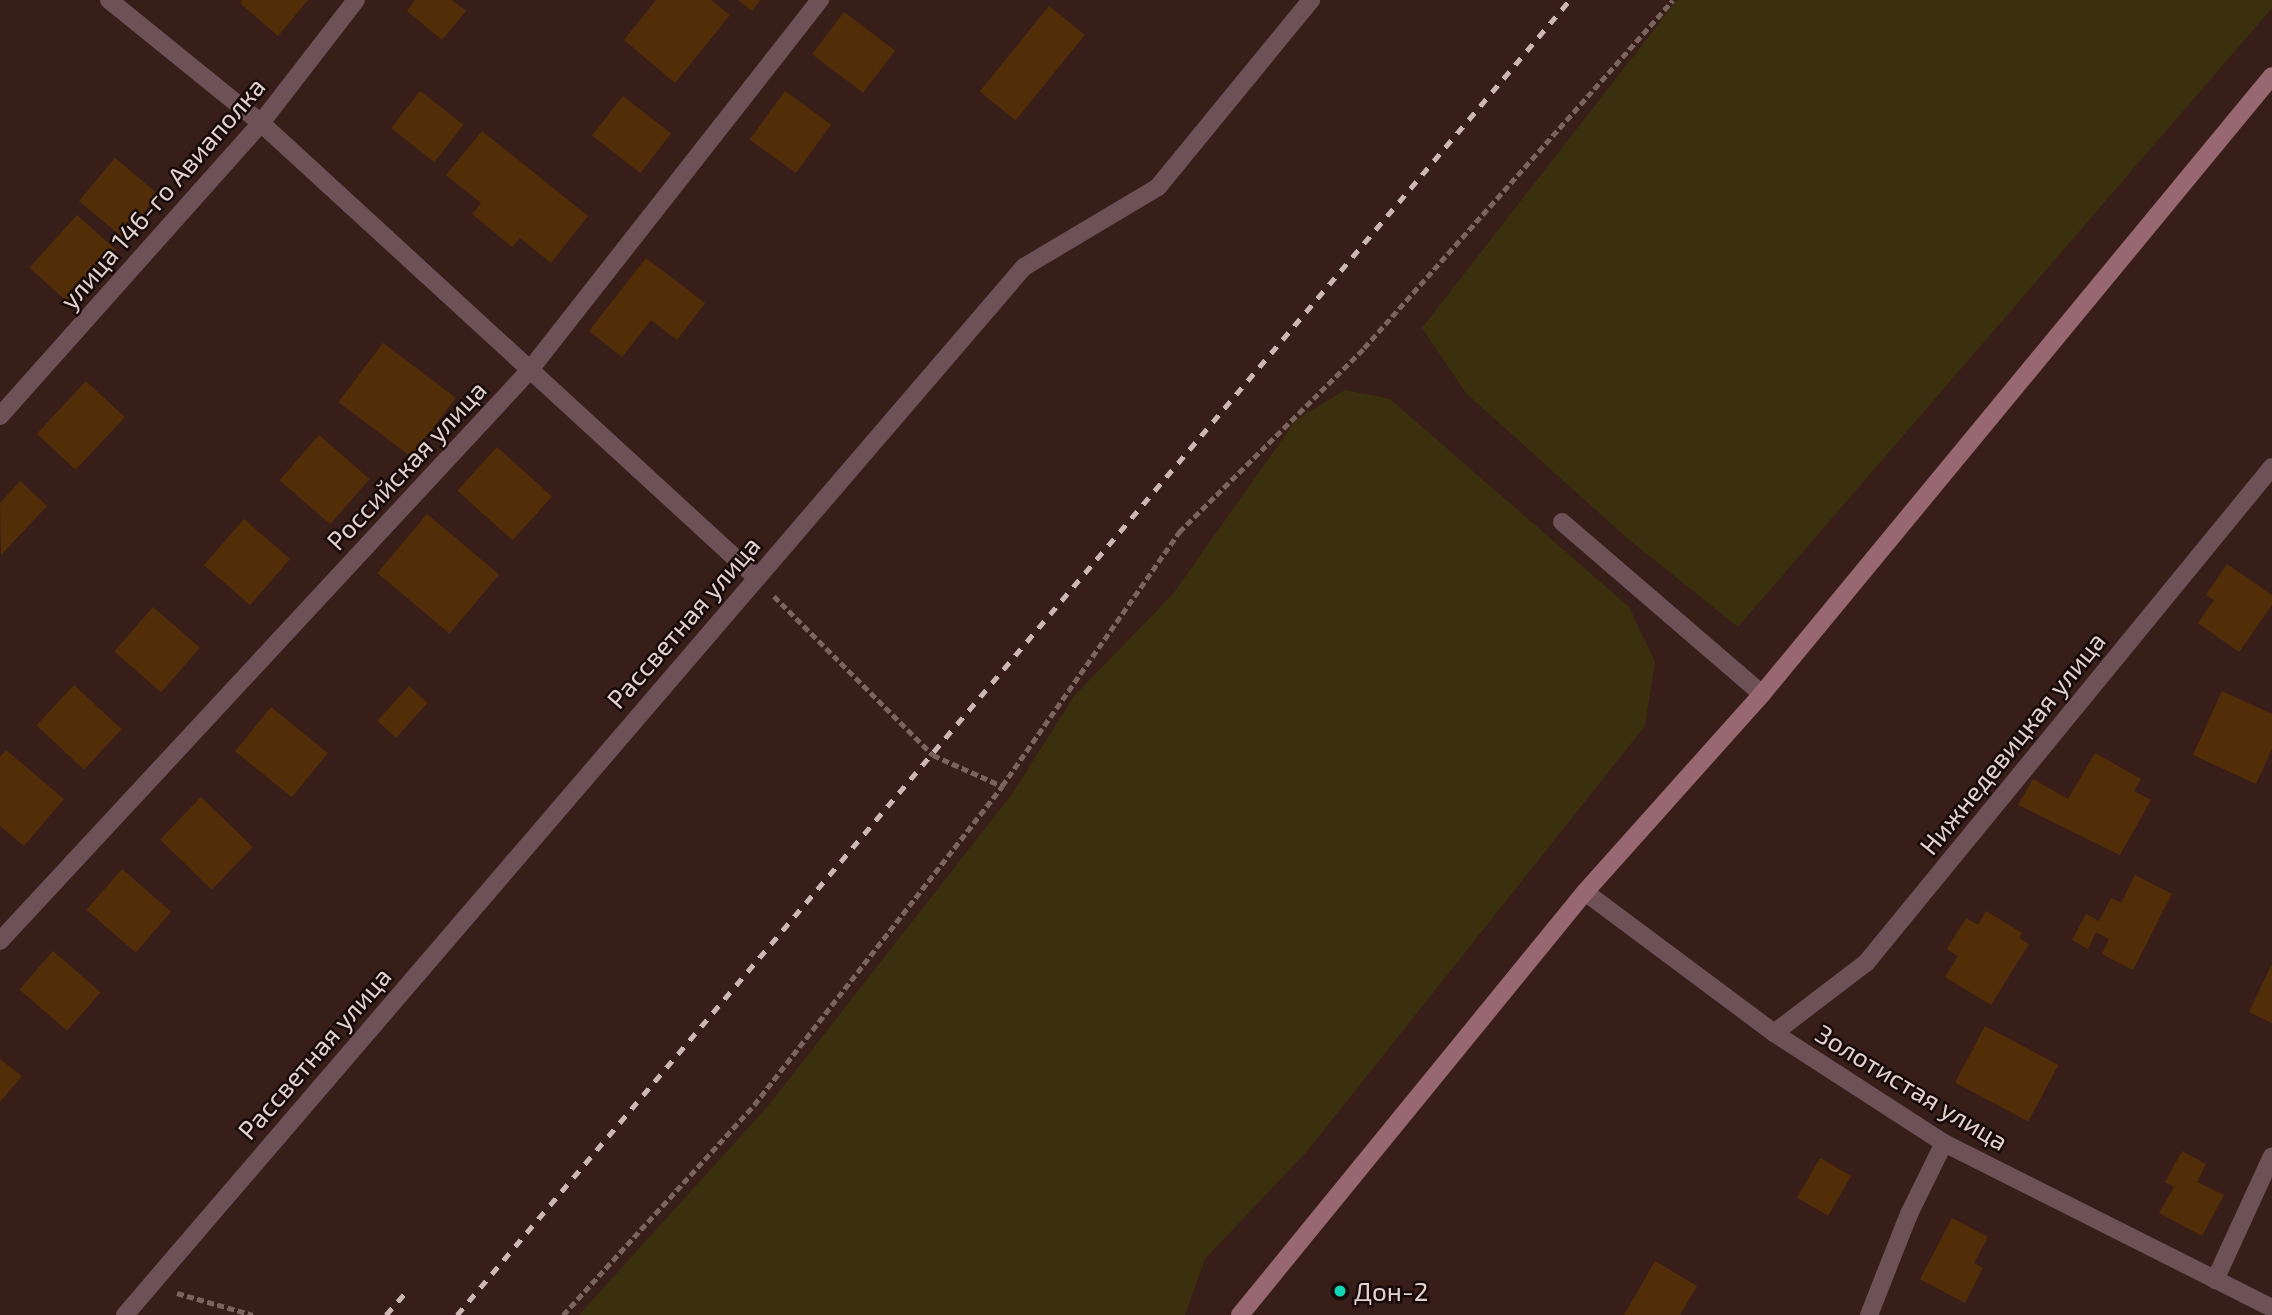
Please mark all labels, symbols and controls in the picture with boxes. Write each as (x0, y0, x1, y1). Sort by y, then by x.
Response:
street label: улица 146-го Авиаполка (53, 71, 271, 315)
street label: Российская улица (320, 374, 492, 556)
street label: Рассветная улица (600, 530, 766, 714)
street label: Нижнедевицкая улица (1913, 625, 2111, 861)
street label: Рассветная улица (231, 961, 397, 1145)
street label: Золотистая улица (1810, 1017, 2014, 1157)
place label: Дон-2 (1354, 1275, 1428, 1307)
marker: Дон-2 (1332, 1283, 1348, 1299)

